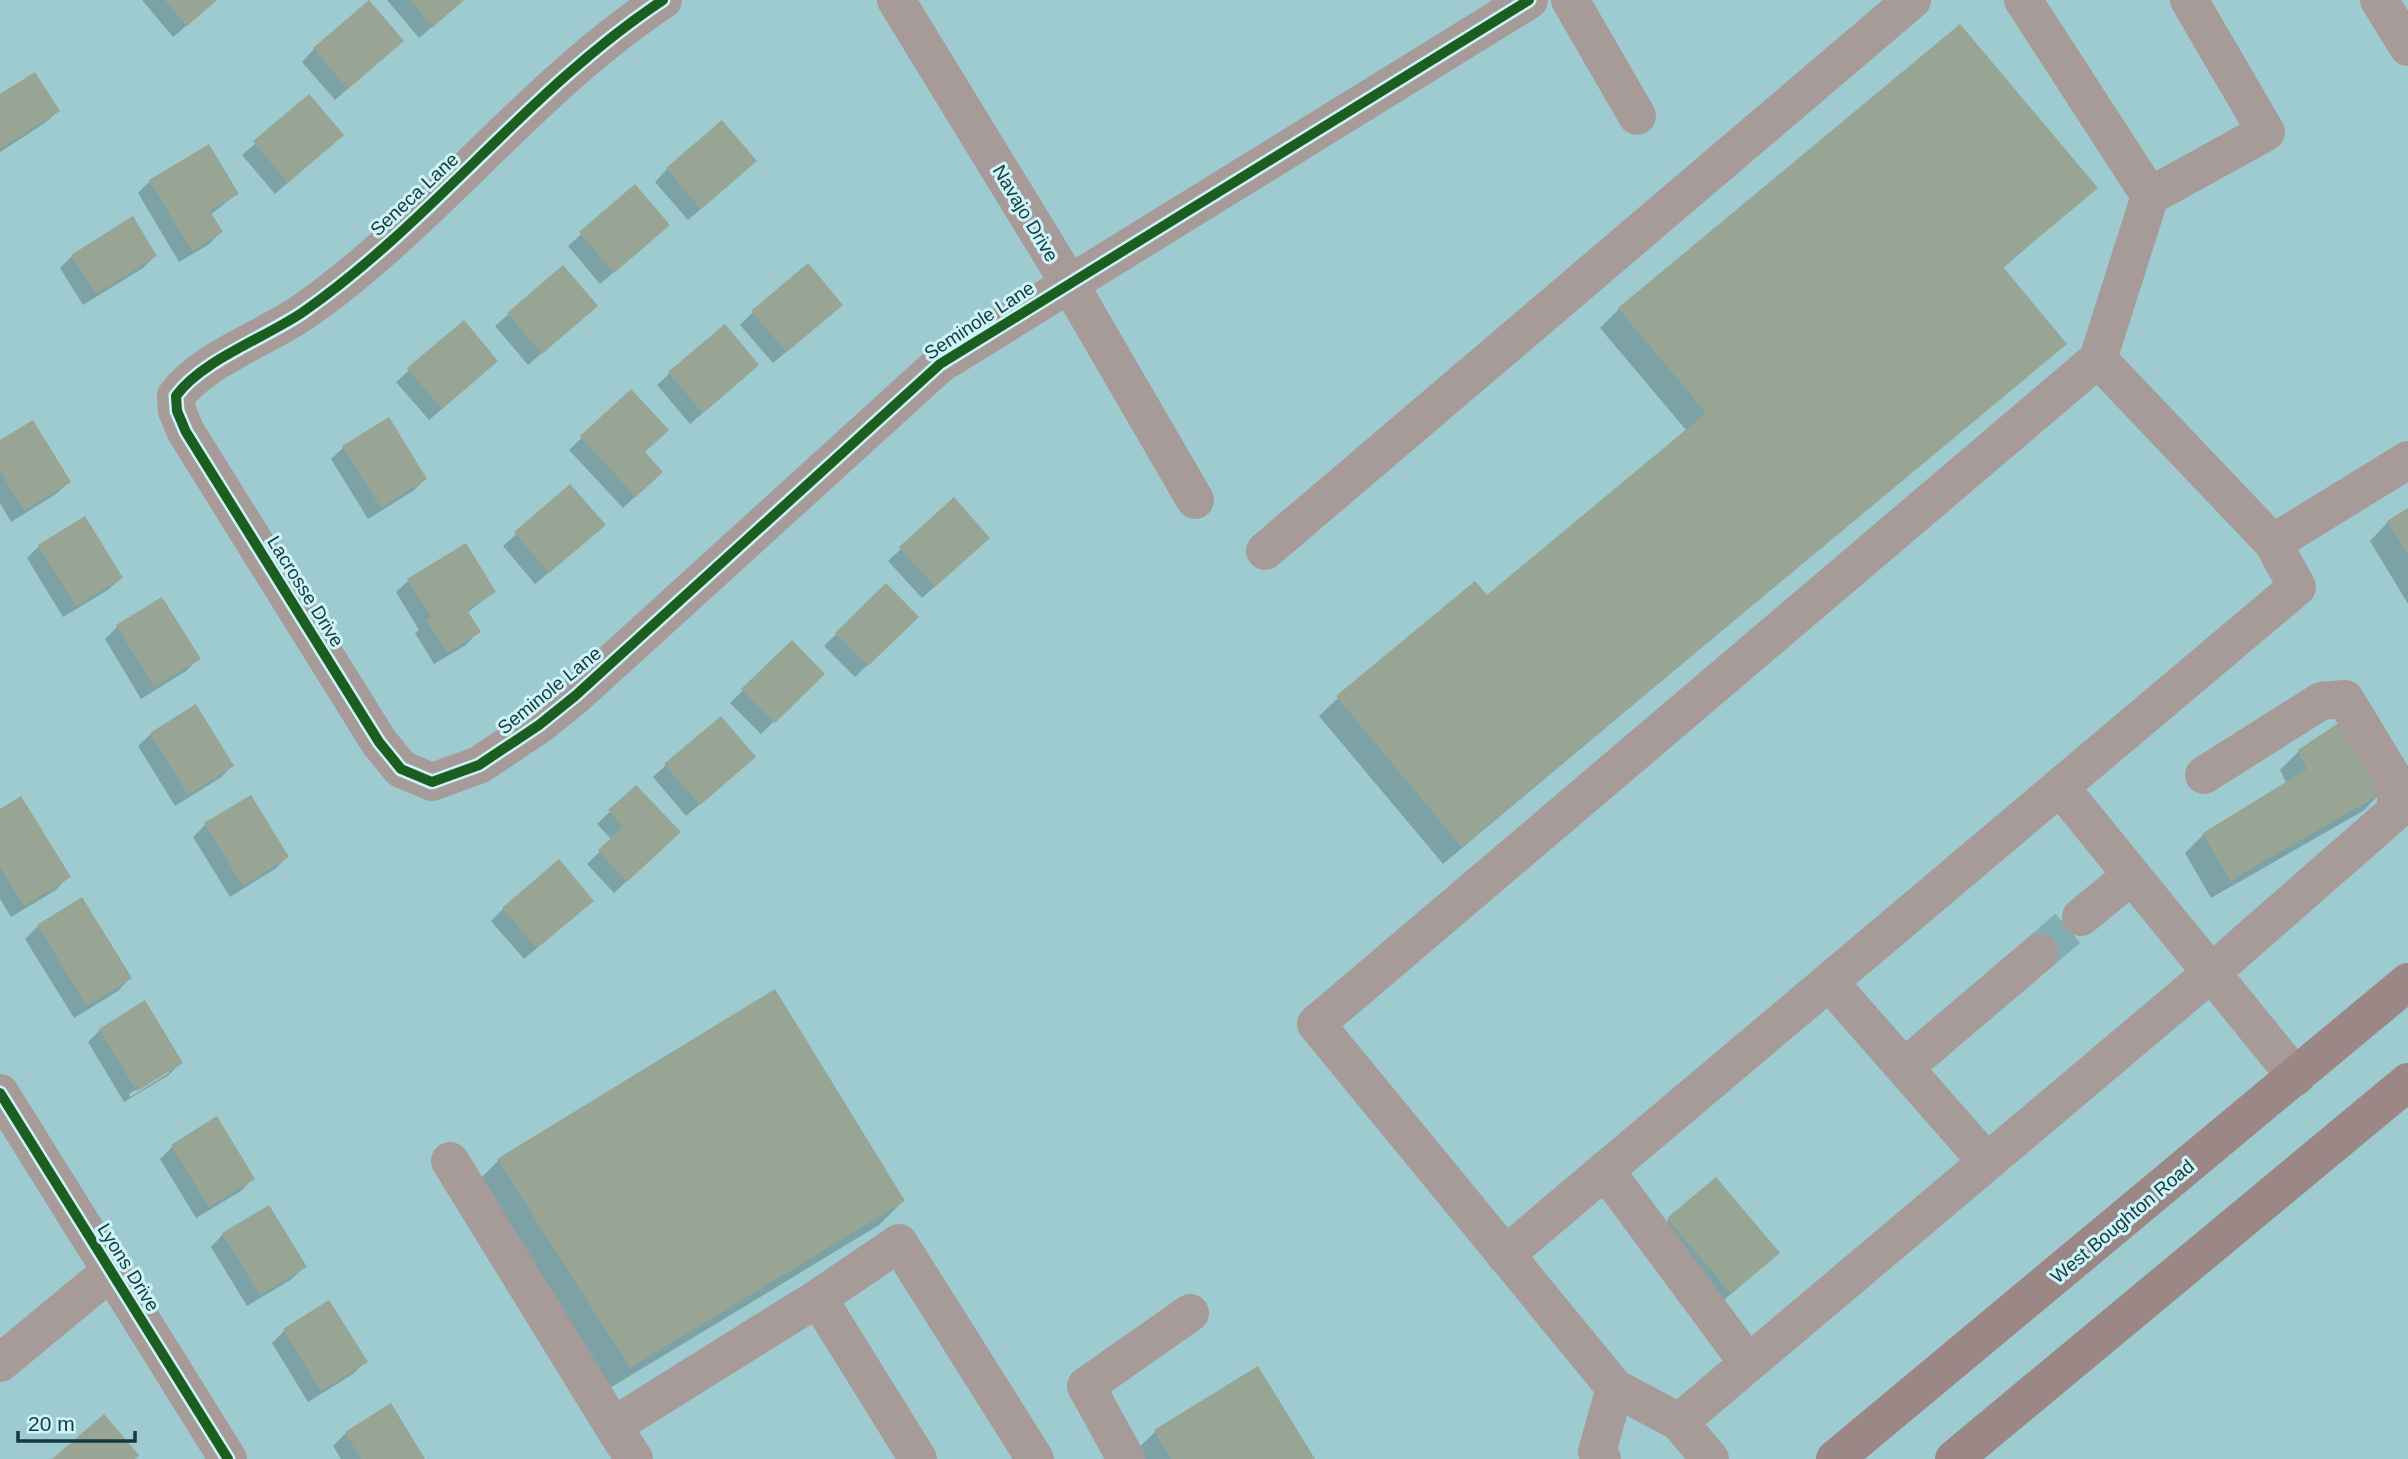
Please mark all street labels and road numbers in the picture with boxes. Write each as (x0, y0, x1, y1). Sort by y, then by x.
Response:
street label: Seneca Lane (366, 148, 462, 240)
street label: Navajo Drive (989, 161, 1063, 265)
street label: Seminole Lane (920, 277, 1038, 364)
street label: Lacrosse Drive (263, 532, 348, 651)
street label: Seminole Lane (493, 642, 605, 738)
street label: West Boughton Road (2047, 1155, 2198, 1287)
street label: Lyons Drive (93, 1219, 164, 1315)

